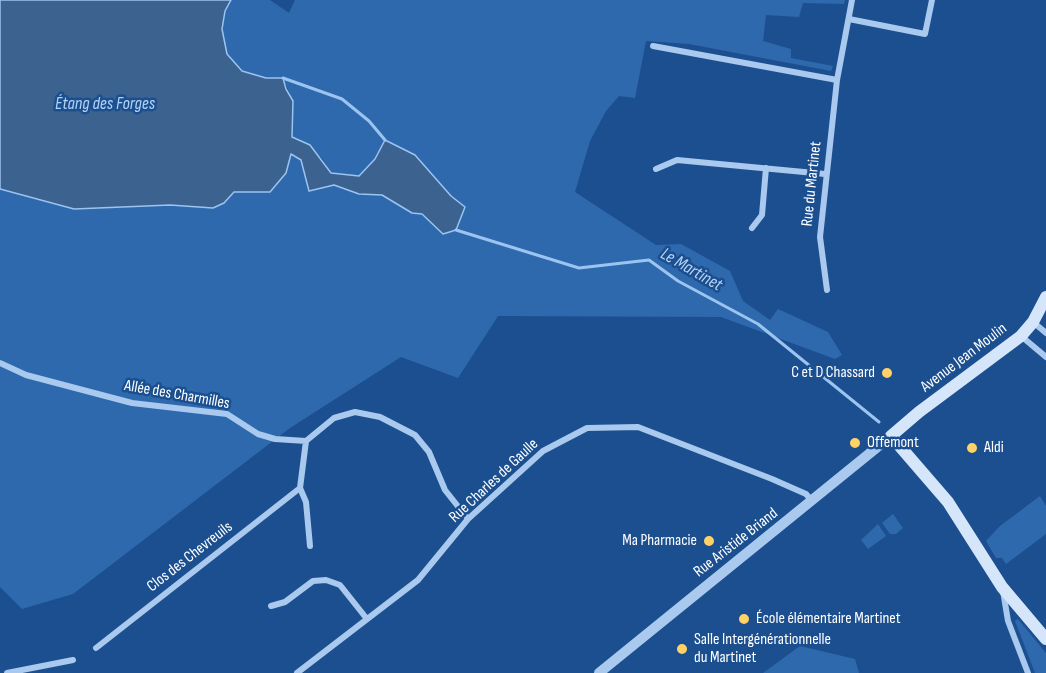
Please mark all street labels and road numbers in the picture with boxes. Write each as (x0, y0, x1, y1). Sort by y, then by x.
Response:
street label: Rue du Martinet (798, 141, 826, 227)
street label: Avenue Jean Moulin (917, 319, 1011, 397)
street label: Allée des Charmilles (123, 376, 231, 414)
street label: Rue Charles de Gaulle (445, 435, 543, 527)
street label: Rue Aristide Briand (690, 504, 782, 582)
street label: Clos des Chevreuils (143, 518, 237, 596)

